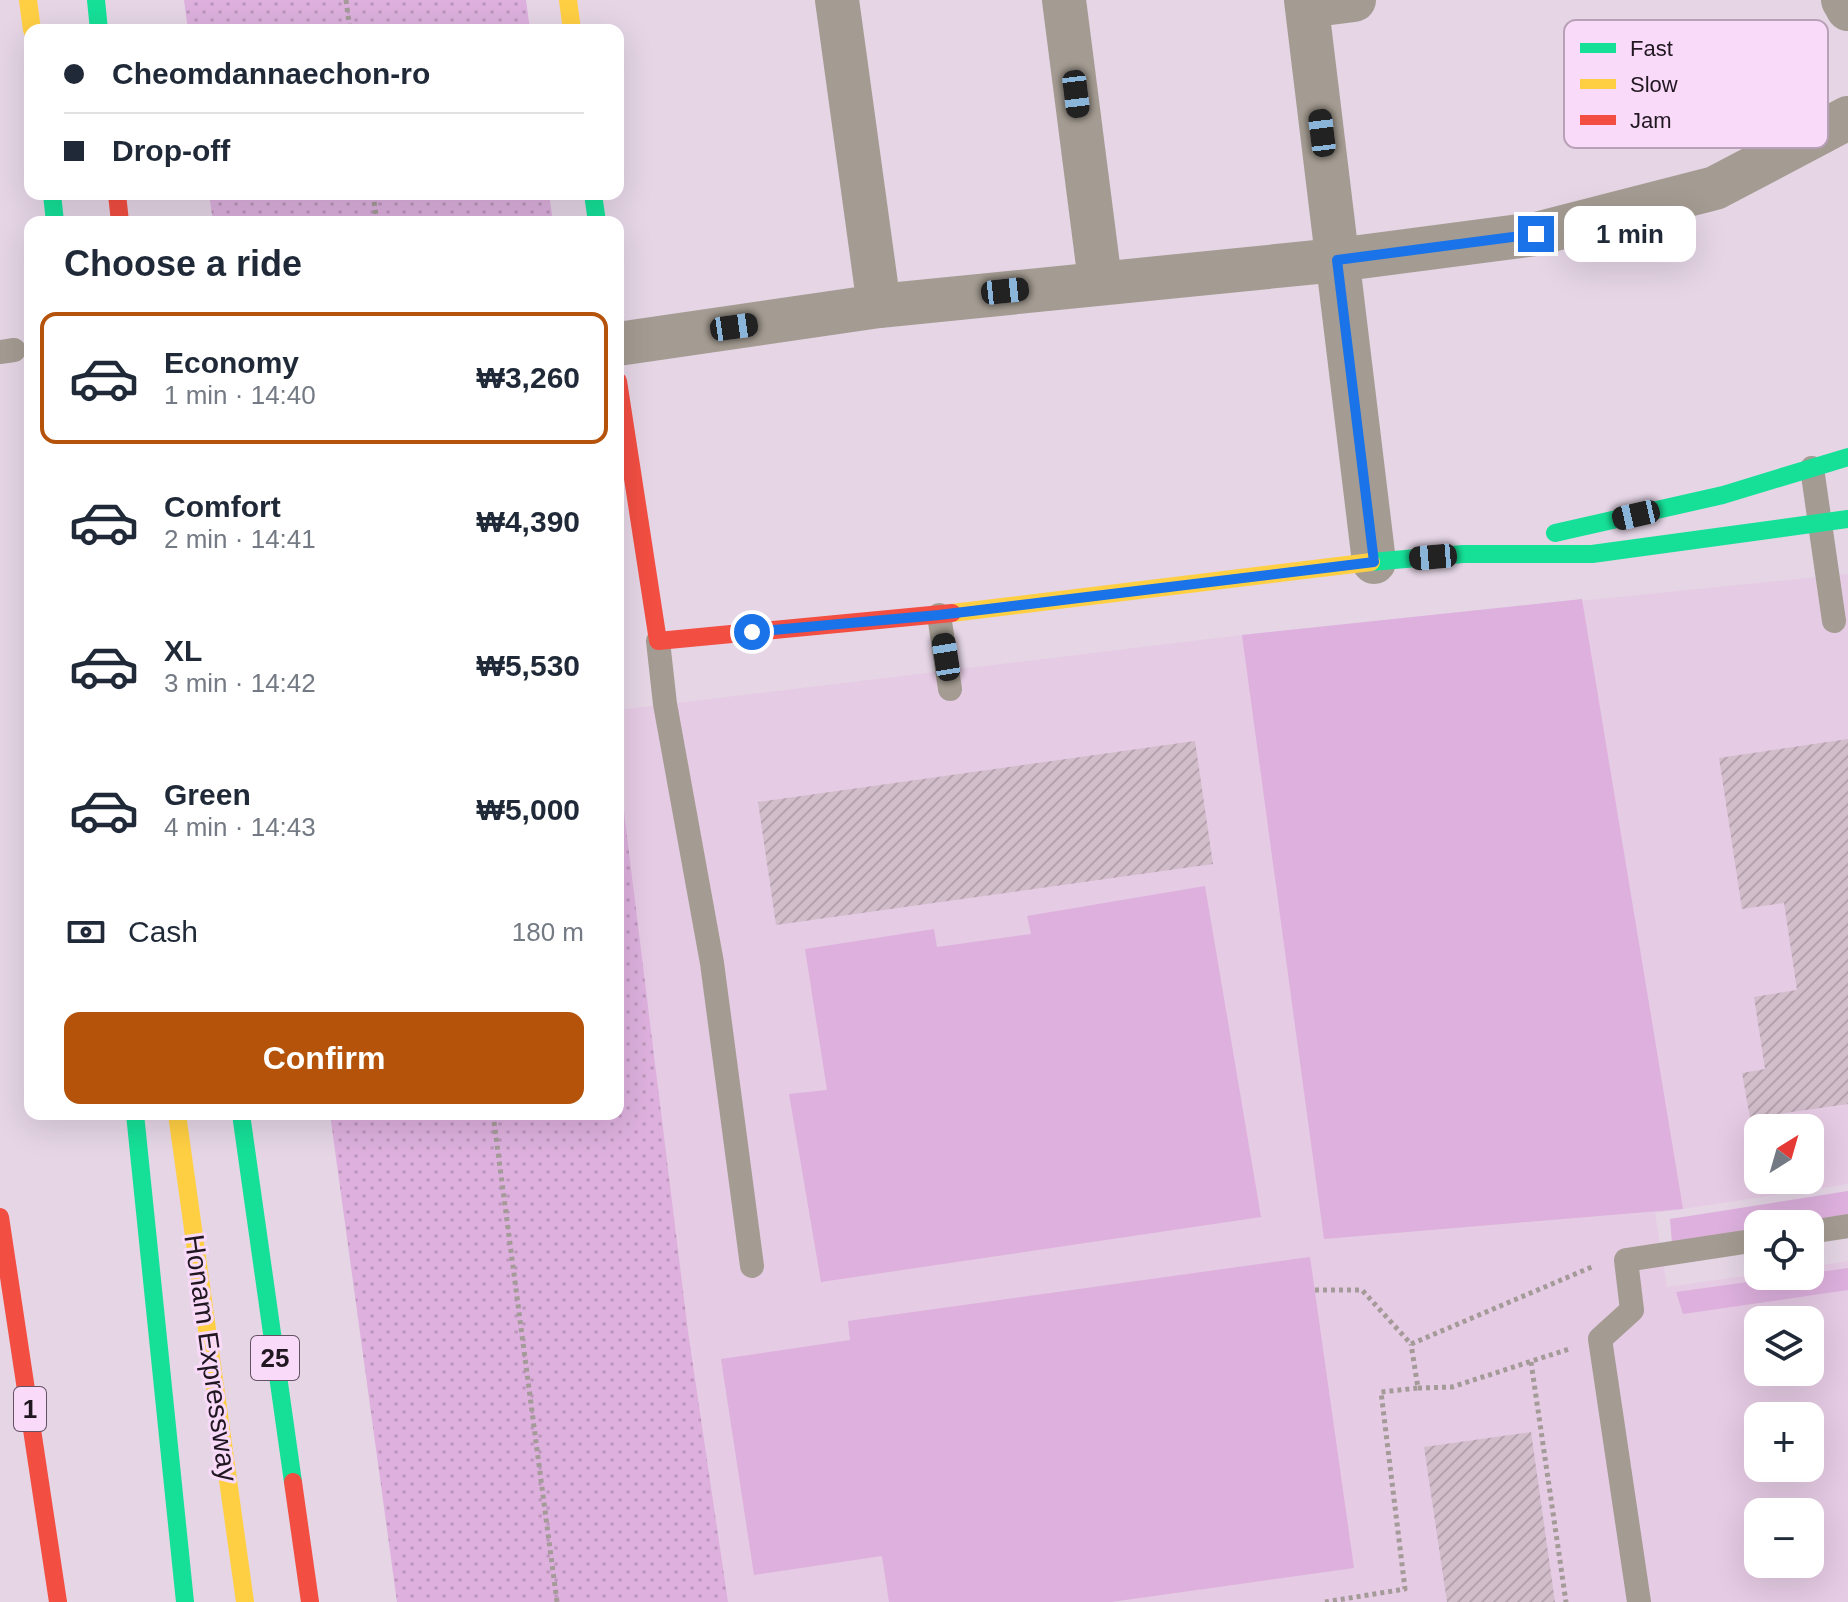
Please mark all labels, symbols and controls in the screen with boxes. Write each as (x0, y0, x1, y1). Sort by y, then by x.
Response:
legend (1564, 20, 1828, 148)
text: Fast (1630, 36, 1673, 61)
text: Cheomdannaechon-ro (112, 57, 430, 90)
car (1061, 69, 1091, 119)
text: Slow (1630, 72, 1678, 97)
car (1307, 108, 1337, 158)
text: Jam (1630, 108, 1672, 133)
text: Drop-off (112, 134, 230, 167)
callout: 1 min (1564, 206, 1696, 262)
route end (1518, 216, 1554, 252)
text: 1 min (1596, 219, 1664, 249)
text: Choose a ride (64, 243, 302, 284)
car (980, 277, 1030, 305)
car (709, 312, 759, 342)
icon: car (68, 342, 140, 414)
text: Economy (164, 346, 299, 379)
text: ₩3,260 (477, 361, 580, 394)
text: 1 min · 14:40 (164, 380, 316, 410)
icon: car (68, 486, 140, 558)
text: Comfort (164, 490, 281, 523)
car (1610, 498, 1662, 532)
text: ₩4,390 (477, 505, 580, 538)
text: 2 min · 14:41 (164, 524, 316, 554)
car (1408, 543, 1458, 571)
route start (734, 614, 770, 650)
icon: car (68, 630, 140, 702)
car (930, 631, 962, 683)
text: XL (164, 634, 202, 667)
text: ₩5,530 (477, 649, 580, 682)
text: 3 min · 14:42 (164, 668, 316, 698)
icon: car (68, 774, 140, 846)
text: Green (164, 778, 251, 811)
text: ₩5,000 (477, 793, 580, 826)
text: 4 min · 14:43 (164, 812, 316, 842)
icon: cash (64, 910, 108, 954)
text: Cash (128, 915, 198, 948)
text: 180 m (512, 917, 584, 947)
button: Confirm (64, 1012, 584, 1104)
north arrow (1744, 1114, 1824, 1194)
map controls (1744, 1114, 1824, 1578)
button: locate (1744, 1210, 1824, 1290)
street label: Honam Expressway (178, 1233, 244, 1483)
button: layers (1744, 1306, 1824, 1386)
road number: 25 (251, 1336, 299, 1380)
road number: 1 (14, 1387, 46, 1431)
button: + (1744, 1402, 1824, 1482)
button: − (1744, 1498, 1824, 1578)

